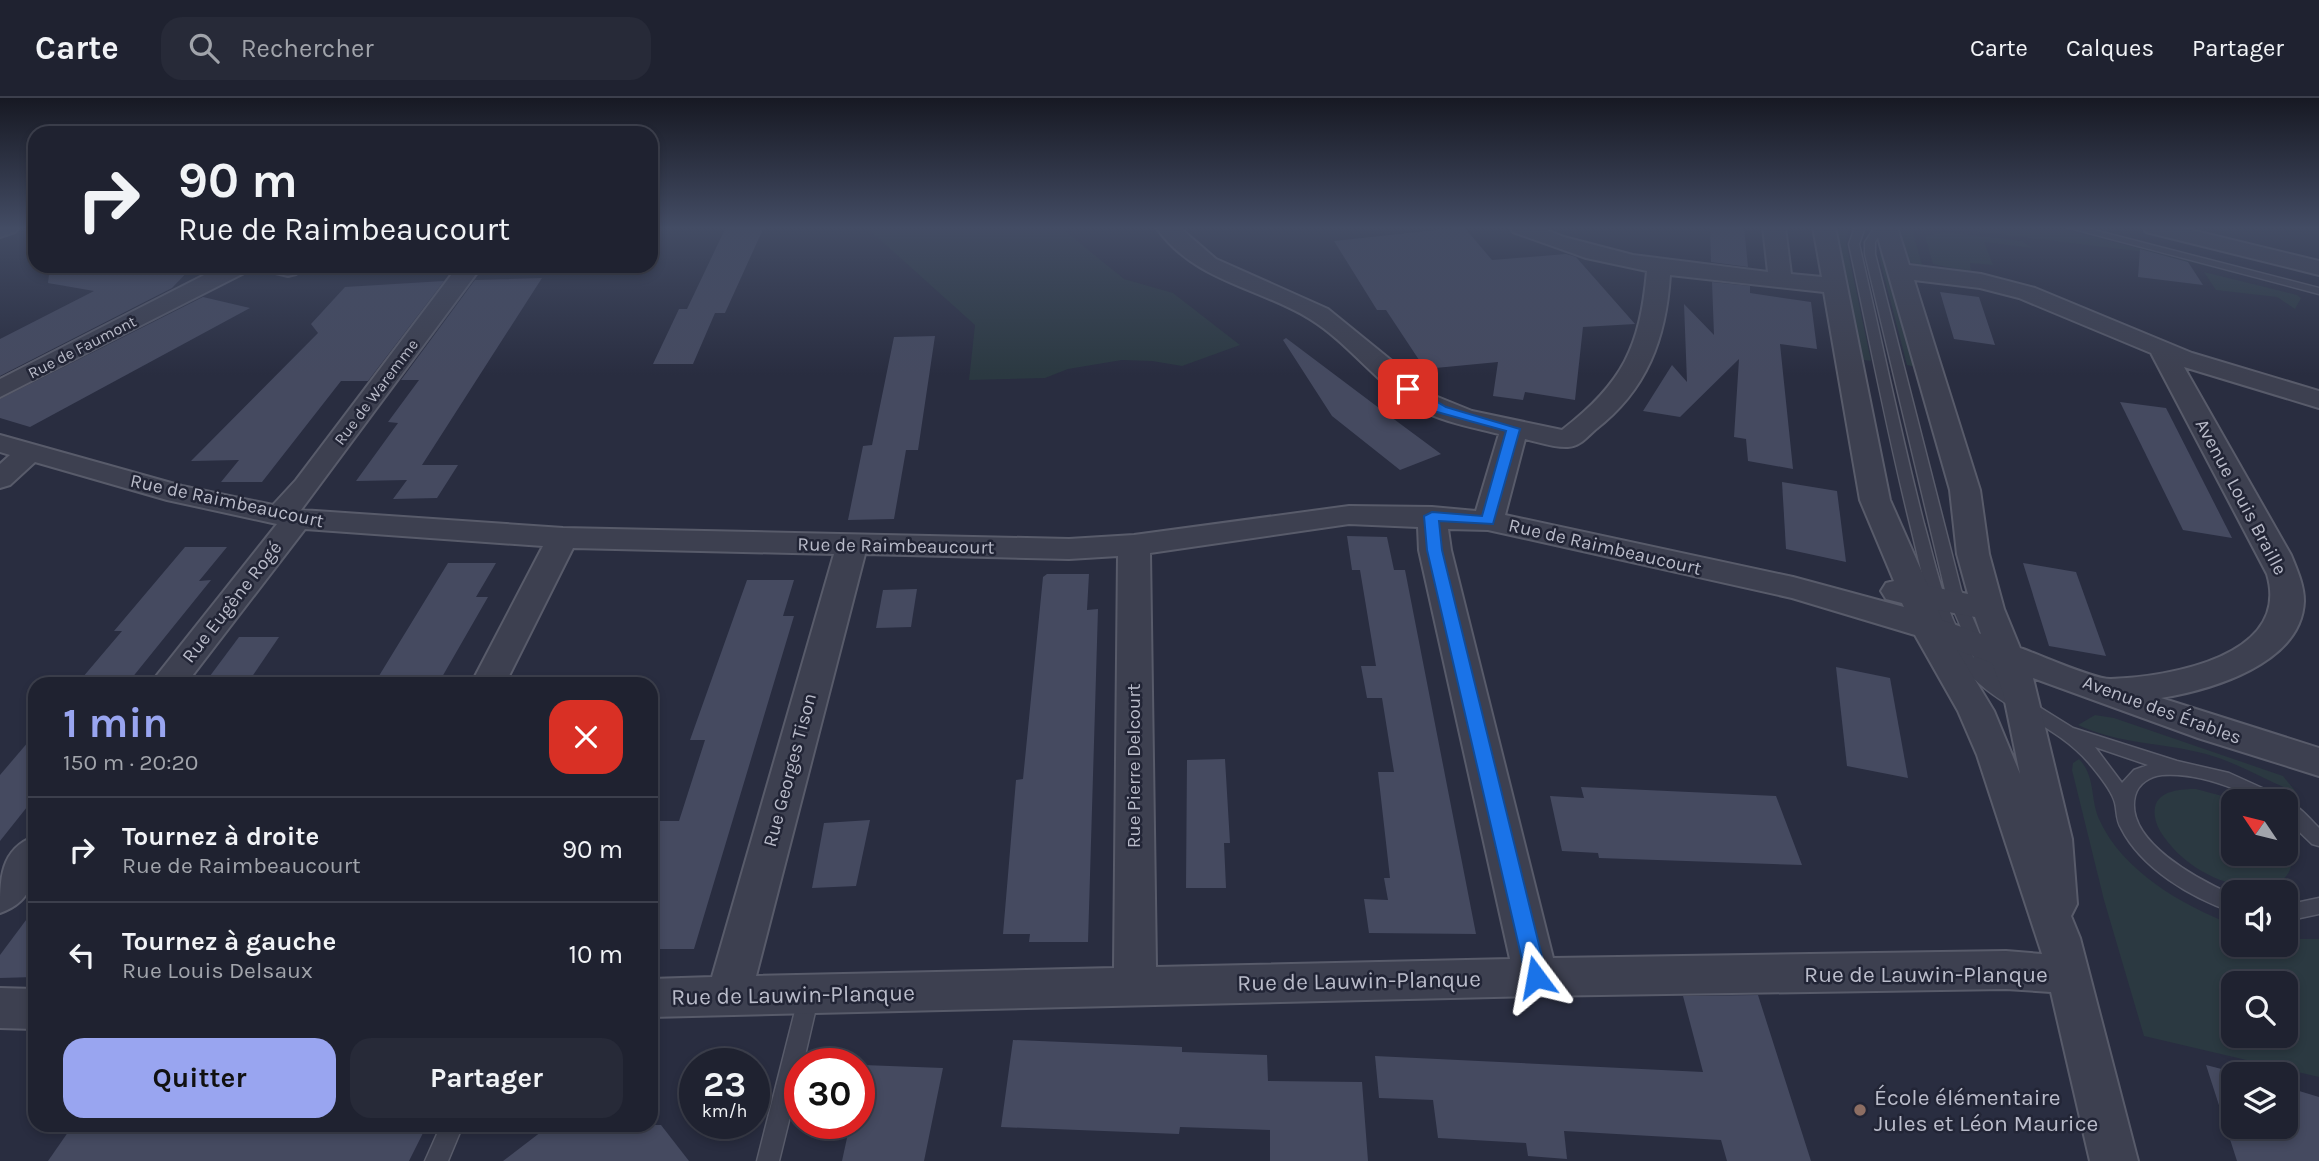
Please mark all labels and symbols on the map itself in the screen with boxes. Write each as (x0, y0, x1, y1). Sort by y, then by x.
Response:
street label: Rue de Faumont (25, 312, 139, 382)
street label: Rue de Waremme (330, 335, 422, 449)
pin (1378, 359, 1438, 419)
street label: Avenue Louis Braille (2191, 415, 2291, 579)
street label: Rue de Raimbeaucourt (128, 470, 326, 532)
street label: Rue de Raimbeaucourt (1506, 514, 1704, 580)
street label: Rue de Raimbeaucourt (797, 533, 995, 559)
street label: Rue Eugène Rogé (178, 537, 286, 667)
street label: Avenue des Érables (2080, 670, 2245, 749)
street label: Rue Pierre Delcourt (1123, 684, 1145, 848)
street label: Rue Georges Tison (759, 691, 821, 849)
north arrow (2221, 789, 2298, 866)
position arrow (1499, 940, 1573, 1014)
street label: Rue de Lauwin-Planque (1804, 961, 2048, 988)
street label: Rue de Lauwin-Planque (1237, 965, 1481, 997)
street label: Rue de Lauwin-Planque (671, 979, 915, 1011)
speed limit sign: 30 (784, 1048, 875, 1139)
place label: École élémentaire Jules et Léon Maurice (1874, 1084, 2098, 1137)
marker: École élémentaire Jules et Léon Maurice (1852, 1102, 1868, 1118)

